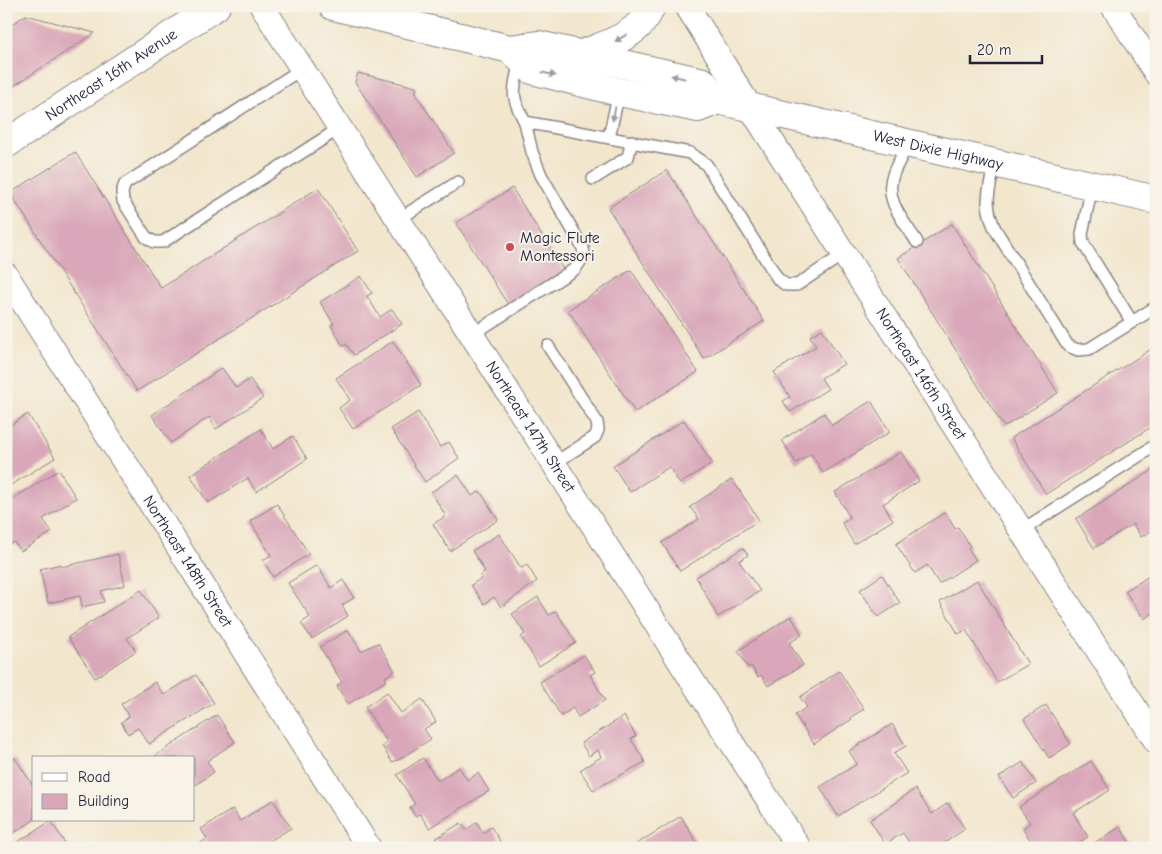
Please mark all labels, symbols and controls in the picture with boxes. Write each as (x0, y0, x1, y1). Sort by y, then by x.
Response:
street label: Northeast 16th Avenue (42, 25, 180, 125)
scale bar (970, 32, 1042, 64)
one-way arrow (614, 33, 627, 42)
text: 20 m (977, 41, 1011, 59)
one-way arrow (542, 70, 557, 78)
one-way arrow (671, 73, 686, 81)
one-way arrow (610, 107, 618, 122)
street label: West Dixie Highway (871, 127, 1006, 174)
place label: Magic Flute Montessori (520, 229, 600, 265)
marker: Magic Flute Montessori (504, 241, 516, 253)
street label: Northeast 146th Street (872, 305, 970, 443)
street label: Northeast 147th Street (482, 358, 579, 496)
street label: Northeast 148th Street (139, 492, 236, 631)
legend (32, 756, 195, 822)
text: Road (78, 768, 110, 786)
text: Building (78, 792, 129, 810)

